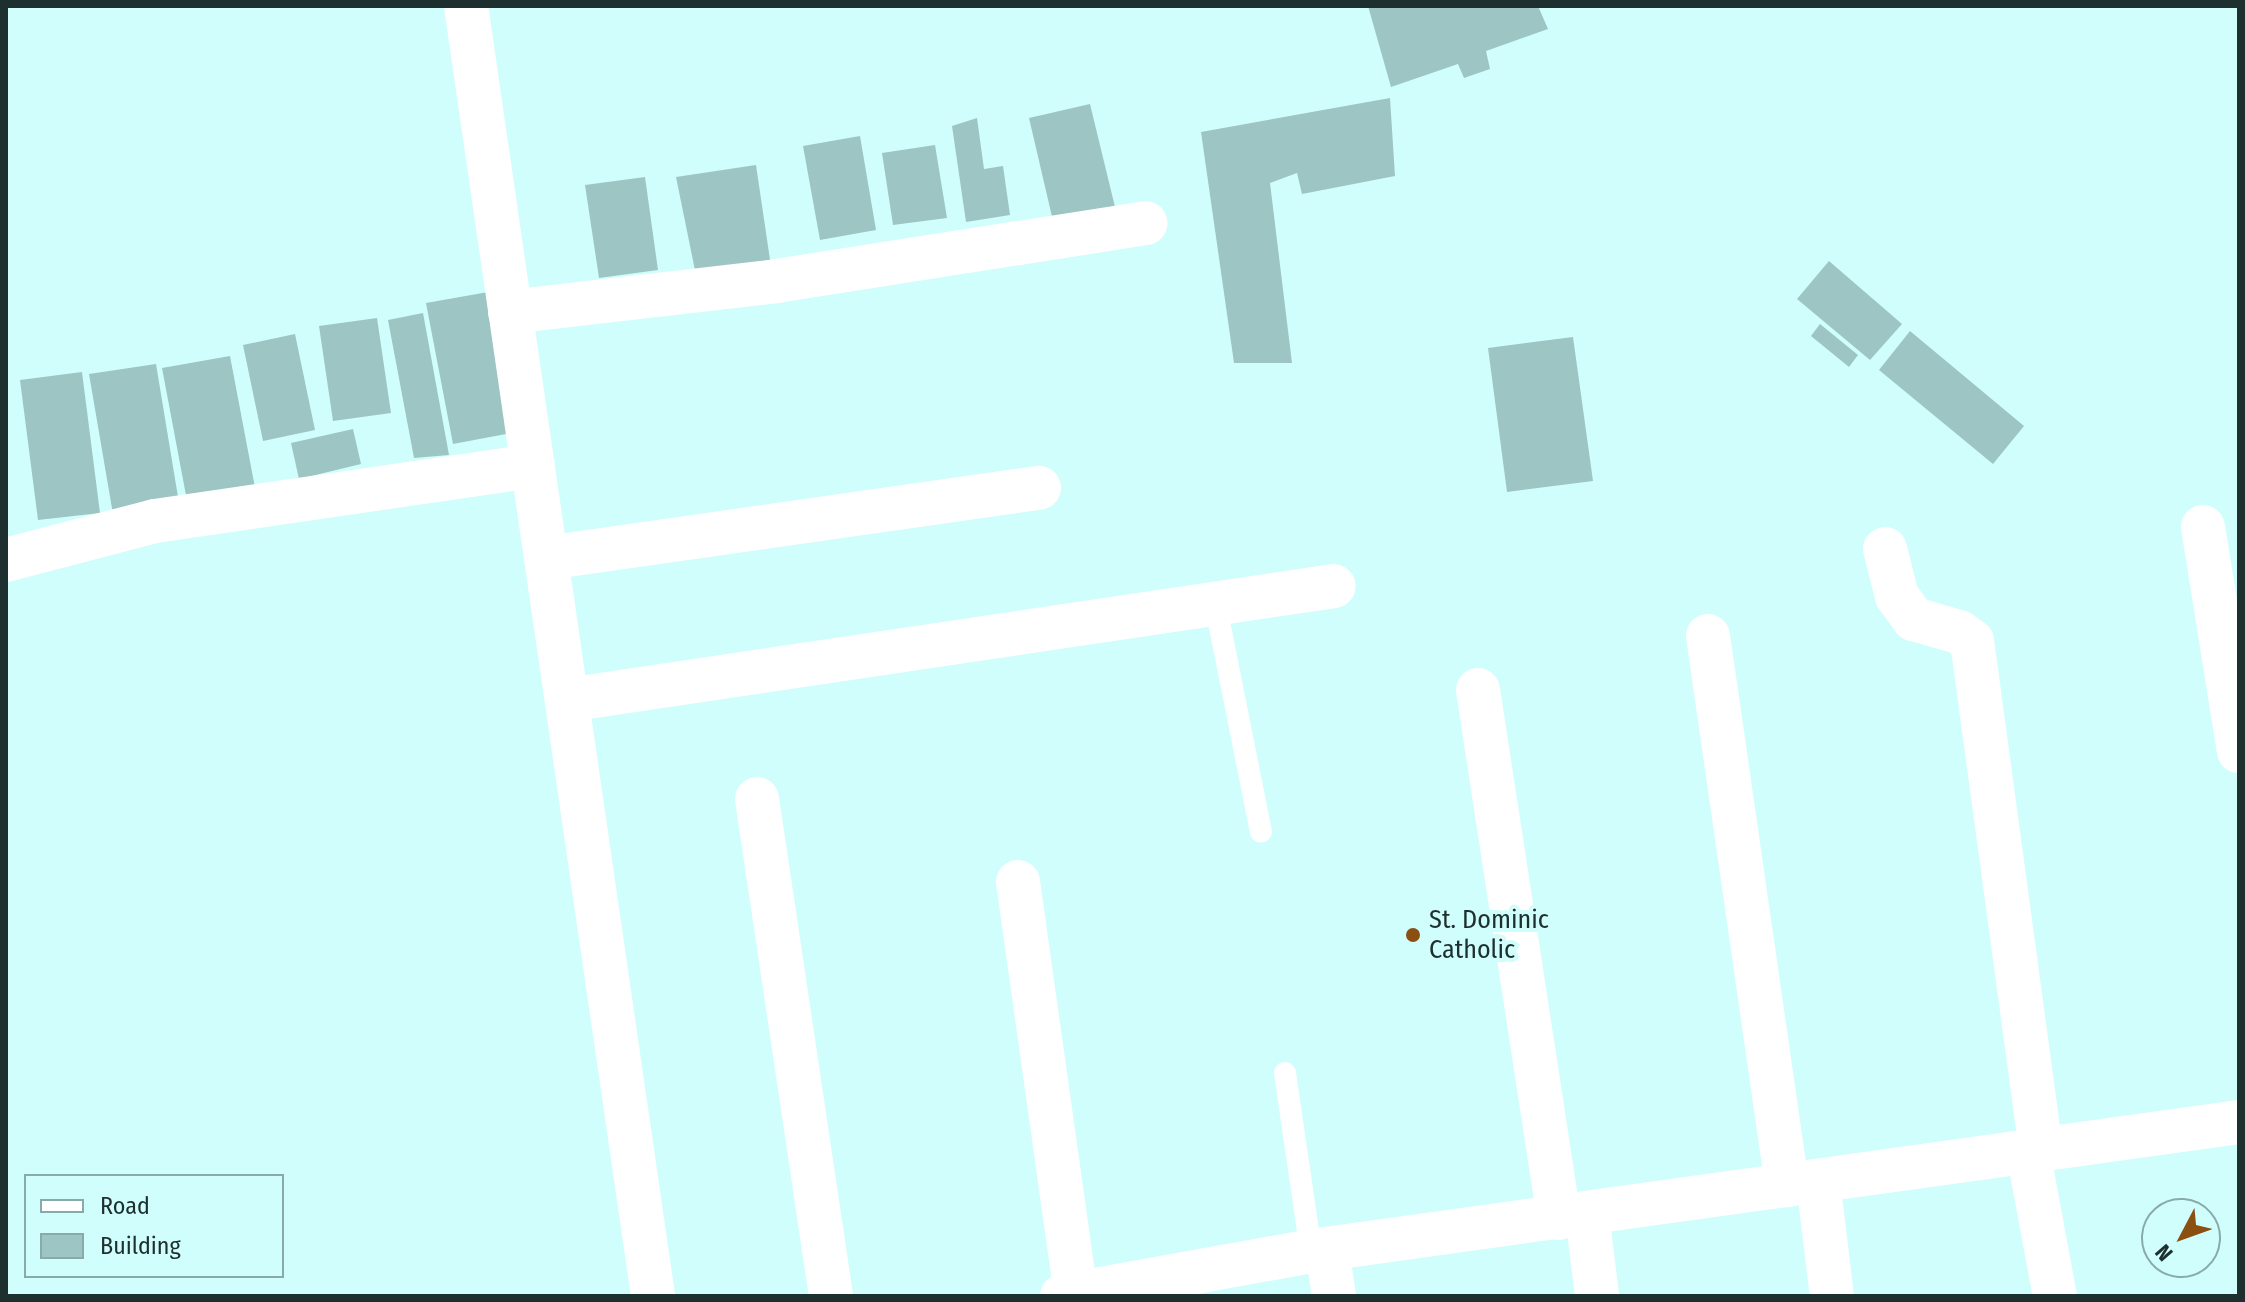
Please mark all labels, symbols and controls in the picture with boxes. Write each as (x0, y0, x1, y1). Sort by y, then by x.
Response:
place label: St. Dominic Catholic (1429, 904, 1549, 966)
marker: St. Dominic Catholic (1404, 926, 1422, 944)
legend (24, 1174, 284, 1278)
text: Road (100, 1192, 150, 1220)
north arrow (2141, 1198, 2221, 1278)
text: Building (100, 1232, 181, 1260)
text: N (2150, 1239, 2179, 1267)

